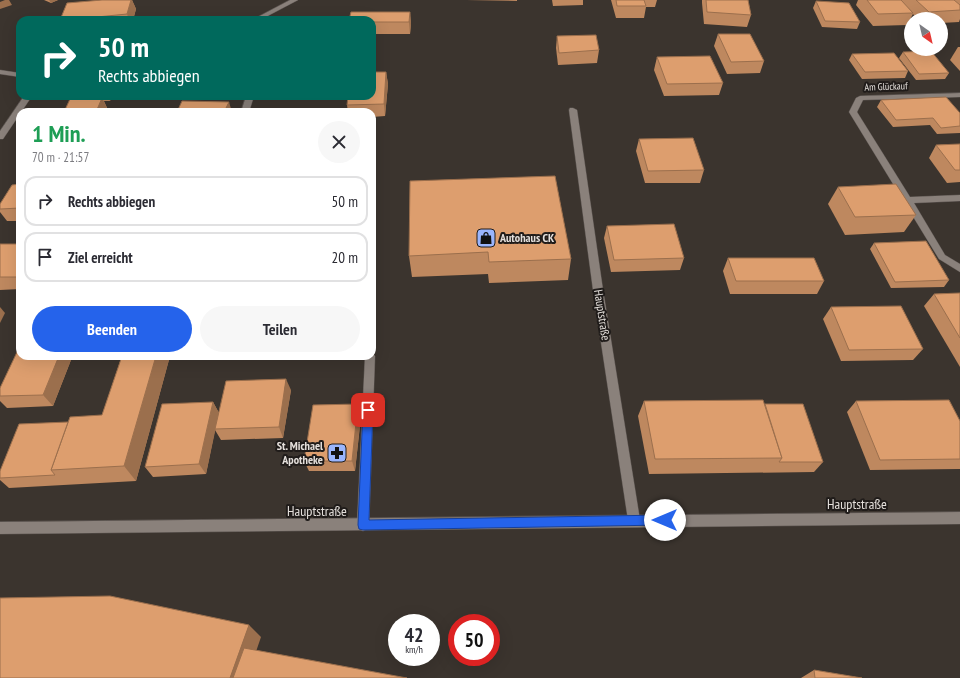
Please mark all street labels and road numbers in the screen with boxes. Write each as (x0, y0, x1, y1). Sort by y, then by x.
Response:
street label: Am Glückauf (864, 79, 908, 94)
street label: Hauptstraße (591, 288, 614, 341)
street label: Hauptstraße (827, 495, 887, 513)
street label: Hauptstraße (287, 502, 347, 520)

